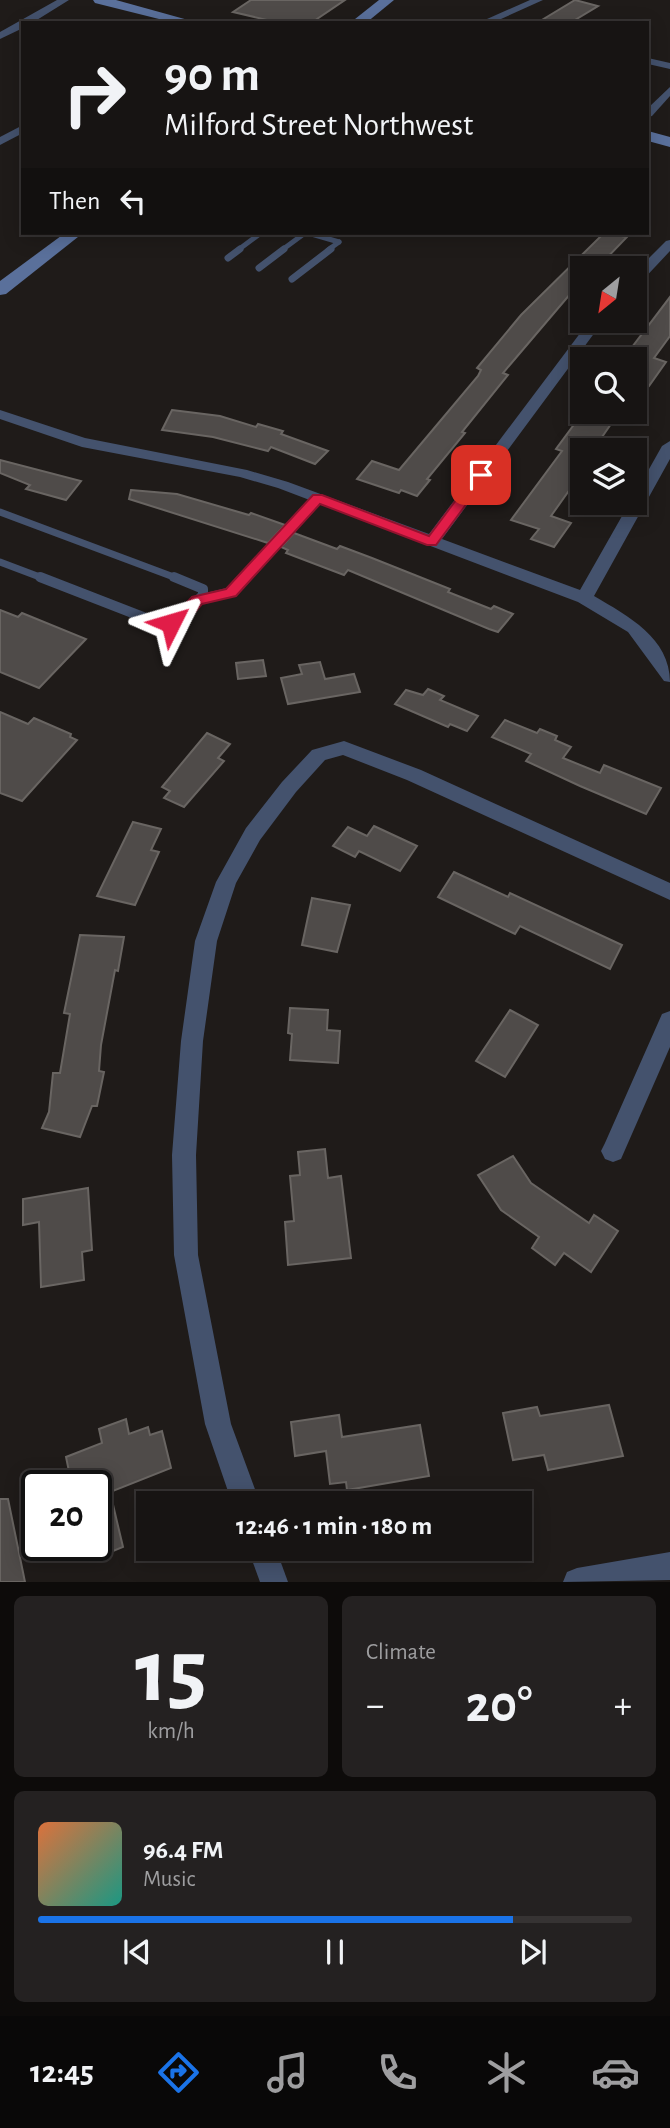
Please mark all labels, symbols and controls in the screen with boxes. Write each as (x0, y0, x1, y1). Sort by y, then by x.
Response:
icon: right (49, 49, 140, 140)
text: 90 m (164, 51, 260, 100)
text: Milford Street Northwest (164, 109, 473, 141)
icon: left (114, 182, 152, 220)
text: Then (49, 188, 100, 214)
north arrow (570, 256, 648, 332)
map controls (570, 256, 647, 515)
button: search (570, 347, 647, 424)
button: layers (570, 438, 647, 515)
pin (451, 445, 511, 505)
icon: arrive (462, 456, 500, 494)
position arrow (134, 586, 208, 660)
speed limit sign: 20 (21, 1470, 112, 1561)
text: 12:46 · 1 min · 180 m (236, 1513, 432, 1539)
text: 15 (135, 1627, 207, 1718)
text: Climate (366, 1641, 436, 1664)
text: 20° (466, 1679, 532, 1731)
text: − (366, 1687, 384, 1725)
text: + (614, 1687, 632, 1725)
text: km/h (147, 1720, 195, 1743)
text: 96.4 FM (143, 1837, 223, 1863)
text: Music (143, 1868, 195, 1891)
icon: previous (118, 1933, 156, 1971)
icon: pause (316, 1933, 354, 1971)
icon: next (514, 1933, 552, 1971)
icon: directions (154, 2048, 203, 2097)
icon: music (263, 2048, 312, 2097)
icon: phone (373, 2048, 422, 2097)
icon: climate (482, 2048, 531, 2097)
icon: car (591, 2048, 640, 2097)
text: 12:45 (30, 2056, 94, 2088)

